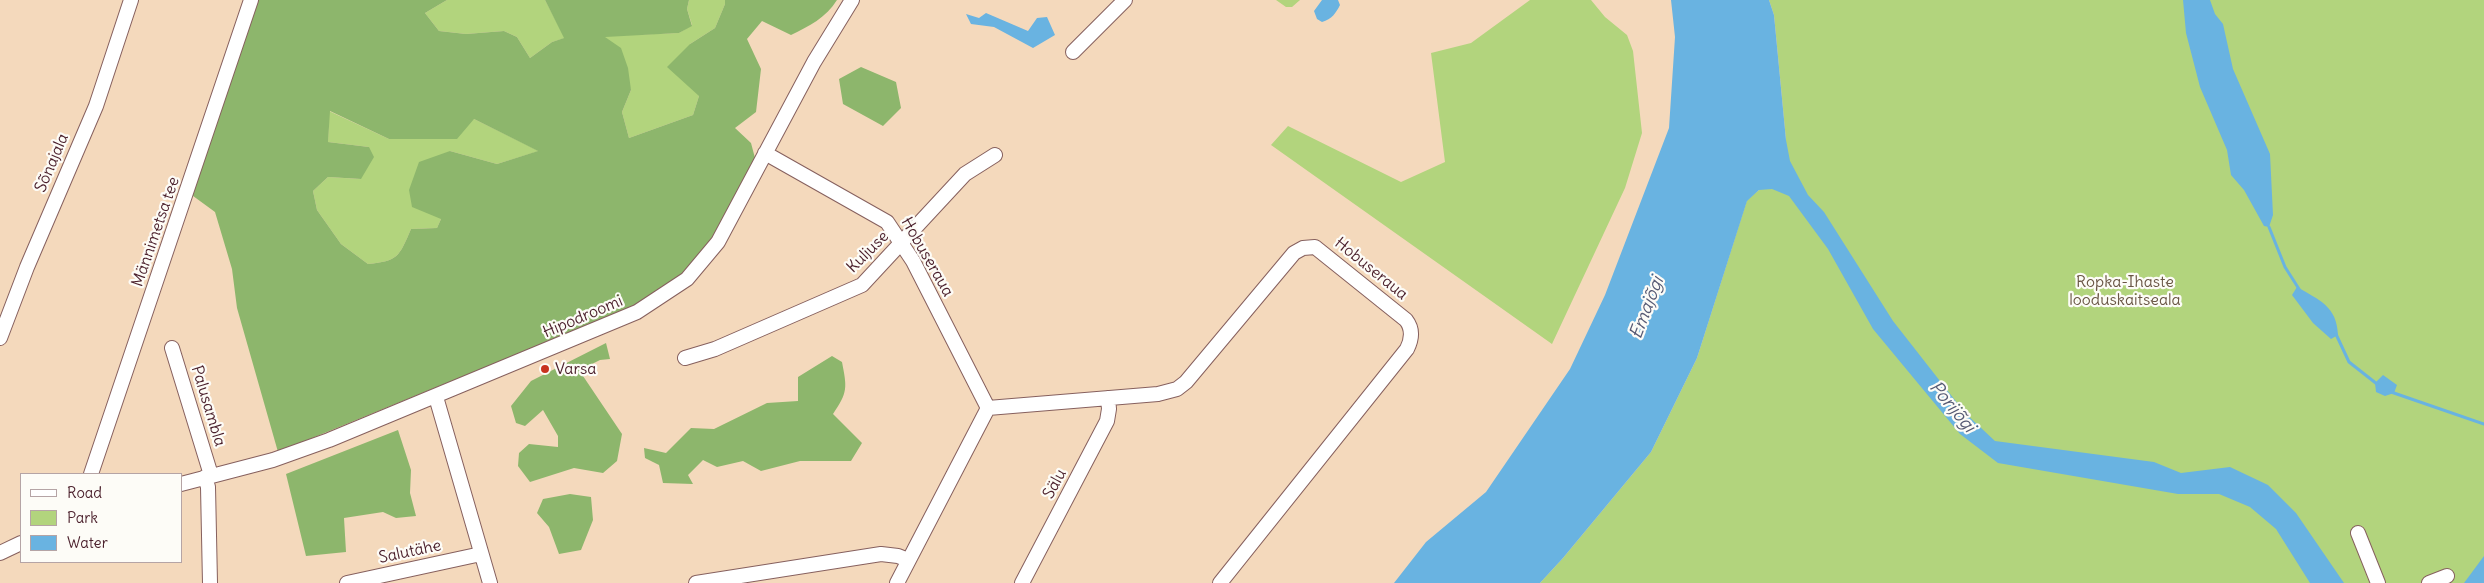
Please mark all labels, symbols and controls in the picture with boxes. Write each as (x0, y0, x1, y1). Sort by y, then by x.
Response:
street label: Sõnajala (31, 131, 73, 195)
street label: Männimetsa tee (128, 175, 184, 289)
street label: Hobuseraua (897, 214, 957, 300)
street label: Kuljuse (843, 227, 893, 277)
street label: Hobuseraua (1331, 234, 1411, 304)
park label: Ropka-Ihaste looduskaitseala (2069, 272, 2181, 310)
water label: Emajõgi (1625, 274, 1669, 342)
street label: Hipodroomi (540, 292, 626, 342)
place label: Varsa (555, 359, 596, 379)
street label: Palusambla (187, 363, 229, 449)
marker: Varsa (539, 363, 551, 375)
water label: Porijõgi (1924, 377, 1980, 437)
street label: Sälu (1039, 466, 1071, 502)
legend (20, 473, 182, 563)
text: Road (67, 483, 102, 502)
text: Park (67, 508, 98, 527)
text: Water (67, 533, 108, 552)
street label: Salutähe (377, 536, 443, 568)

